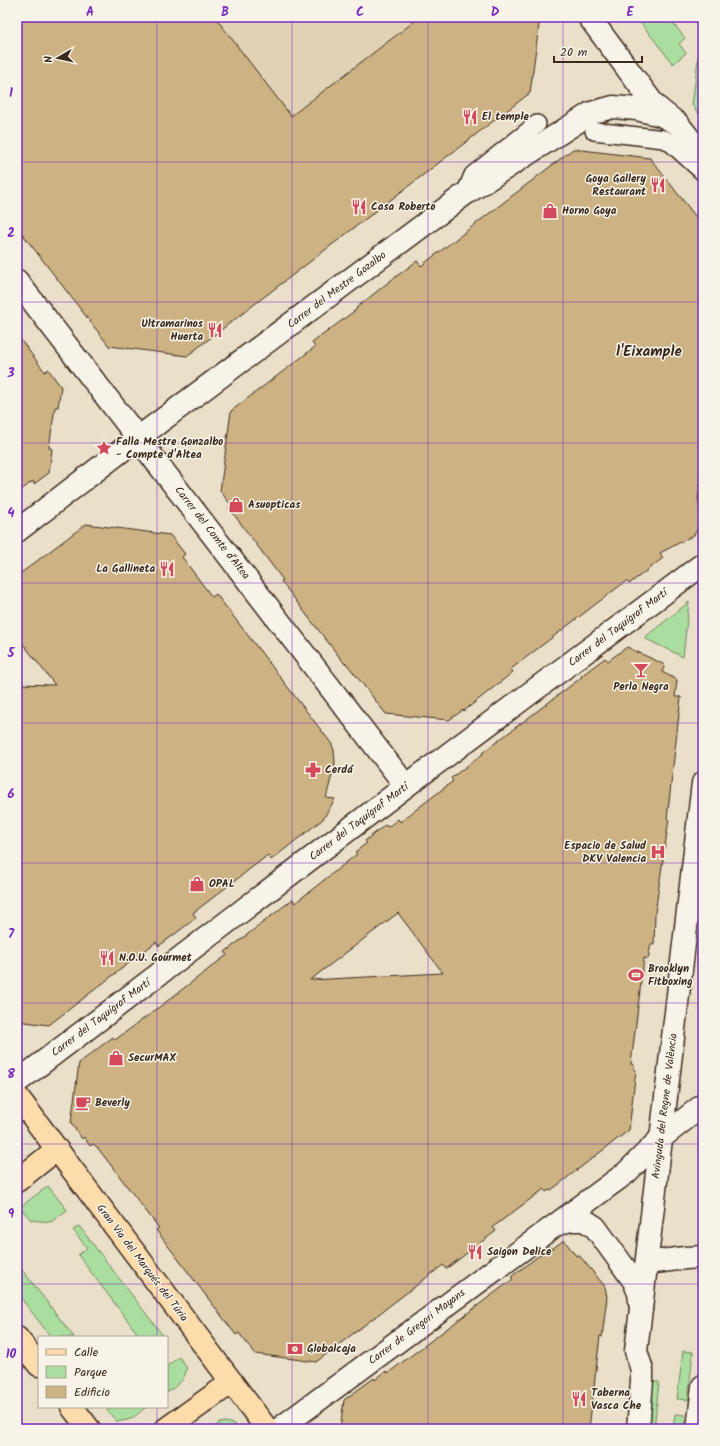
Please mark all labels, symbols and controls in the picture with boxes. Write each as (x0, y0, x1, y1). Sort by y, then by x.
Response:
text: A (86, 2, 94, 23)
text: B (221, 2, 229, 23)
text: C (356, 2, 364, 23)
text: D (491, 2, 500, 23)
text: E (626, 2, 634, 23)
north arrow (38, 38, 78, 78)
scale bar (554, 38, 642, 64)
text: 20 m (560, 43, 588, 62)
text: N (40, 55, 59, 64)
text: 1 (9, 83, 13, 104)
restaurant icon: El temple (461, 108, 479, 126)
place label: El temple (482, 108, 529, 126)
place label: Goya Gallery Restaurant (586, 170, 647, 201)
restaurant icon: Goya Gallery Restaurant (649, 176, 667, 194)
restaurant icon: Casa Roberto (350, 198, 368, 216)
place label: Casa Roberto (371, 198, 436, 216)
shop icon: Horno Goya (541, 202, 559, 220)
place label: Horno Goya (562, 202, 617, 220)
text: 2 (7, 223, 15, 244)
street label: Carrer del Mestre Gozalbo (284, 247, 390, 333)
place label: Ultramarinos Huerta (141, 315, 204, 346)
restaurant icon: Ultramarinos Huerta (206, 321, 224, 339)
district label: l'Eixample (616, 340, 683, 364)
text: 3 (6, 363, 15, 384)
place label: Falla Mestre Gonzalbo - Compte d'Altea (116, 433, 223, 464)
place icon: Falla Mestre Gonzalbo - Compte d'Altea (95, 439, 113, 457)
street label: Carrer del Comte d'Altea (170, 482, 254, 584)
shop icon: Asuopticas (227, 496, 245, 514)
place label: Asuopticas (248, 496, 301, 514)
text: 4 (7, 503, 15, 524)
place label: La Gallineta (96, 560, 155, 578)
restaurant icon: La Gallineta (158, 560, 176, 578)
street label: Carrer del Taquígraf Martí (564, 583, 674, 671)
text: 5 (7, 643, 16, 664)
bar icon: Perla Negra (632, 661, 650, 679)
place label: Perla Negra (613, 678, 669, 696)
pharmacy icon: Cerdá (304, 761, 322, 779)
place label: Cerdá (325, 761, 354, 779)
street label: Carrer del Taquígraf Martí (305, 777, 415, 865)
text: 6 (7, 784, 15, 805)
place label: Espacio de Salud DKV Valencia (564, 837, 647, 868)
hospital icon: Espacio de Salud DKV Valencia (649, 843, 667, 861)
shop icon: OPAL (188, 875, 206, 893)
place label: OPAL (209, 875, 235, 893)
text: 7 (8, 924, 15, 945)
restaurant icon: N.O.U. Gourmet (98, 949, 116, 967)
place label: N.O.U. Gourmet (119, 949, 193, 967)
place label: Brooklyn Fitboxing (648, 960, 693, 991)
sports icon: Brooklyn Fitboxing (627, 966, 645, 984)
street label: Carrer del Taquígraf Martí (47, 973, 157, 1061)
street label: Avinguda del Regne de València (647, 1032, 683, 1180)
shop icon: SecurMAX (107, 1049, 125, 1067)
place label: SecurMAX (128, 1049, 176, 1067)
text: 8 (7, 1064, 15, 1085)
cafe icon: Beverly (74, 1094, 92, 1112)
place label: Beverly (95, 1094, 130, 1112)
street label: Gran Via del Marqués del Túria (92, 1200, 192, 1326)
text: 9 (8, 1204, 15, 1225)
restaurant icon: Saigon Delice (466, 1243, 484, 1261)
place label: Saigon Delice (487, 1243, 552, 1261)
street label: Carrer de Gregori Mayans (365, 1284, 470, 1370)
legend (38, 1336, 168, 1408)
bank icon: Globalcaja (286, 1340, 304, 1358)
place label: Globalcaja (307, 1340, 356, 1358)
text: Calle (74, 1343, 99, 1362)
text: 10 (6, 1344, 17, 1365)
text: Parque (74, 1363, 108, 1382)
text: Edificio (74, 1383, 110, 1402)
place label: Taberna Vasca Che (591, 1384, 642, 1415)
restaurant icon: Taberna Vasca Che (570, 1390, 588, 1408)

